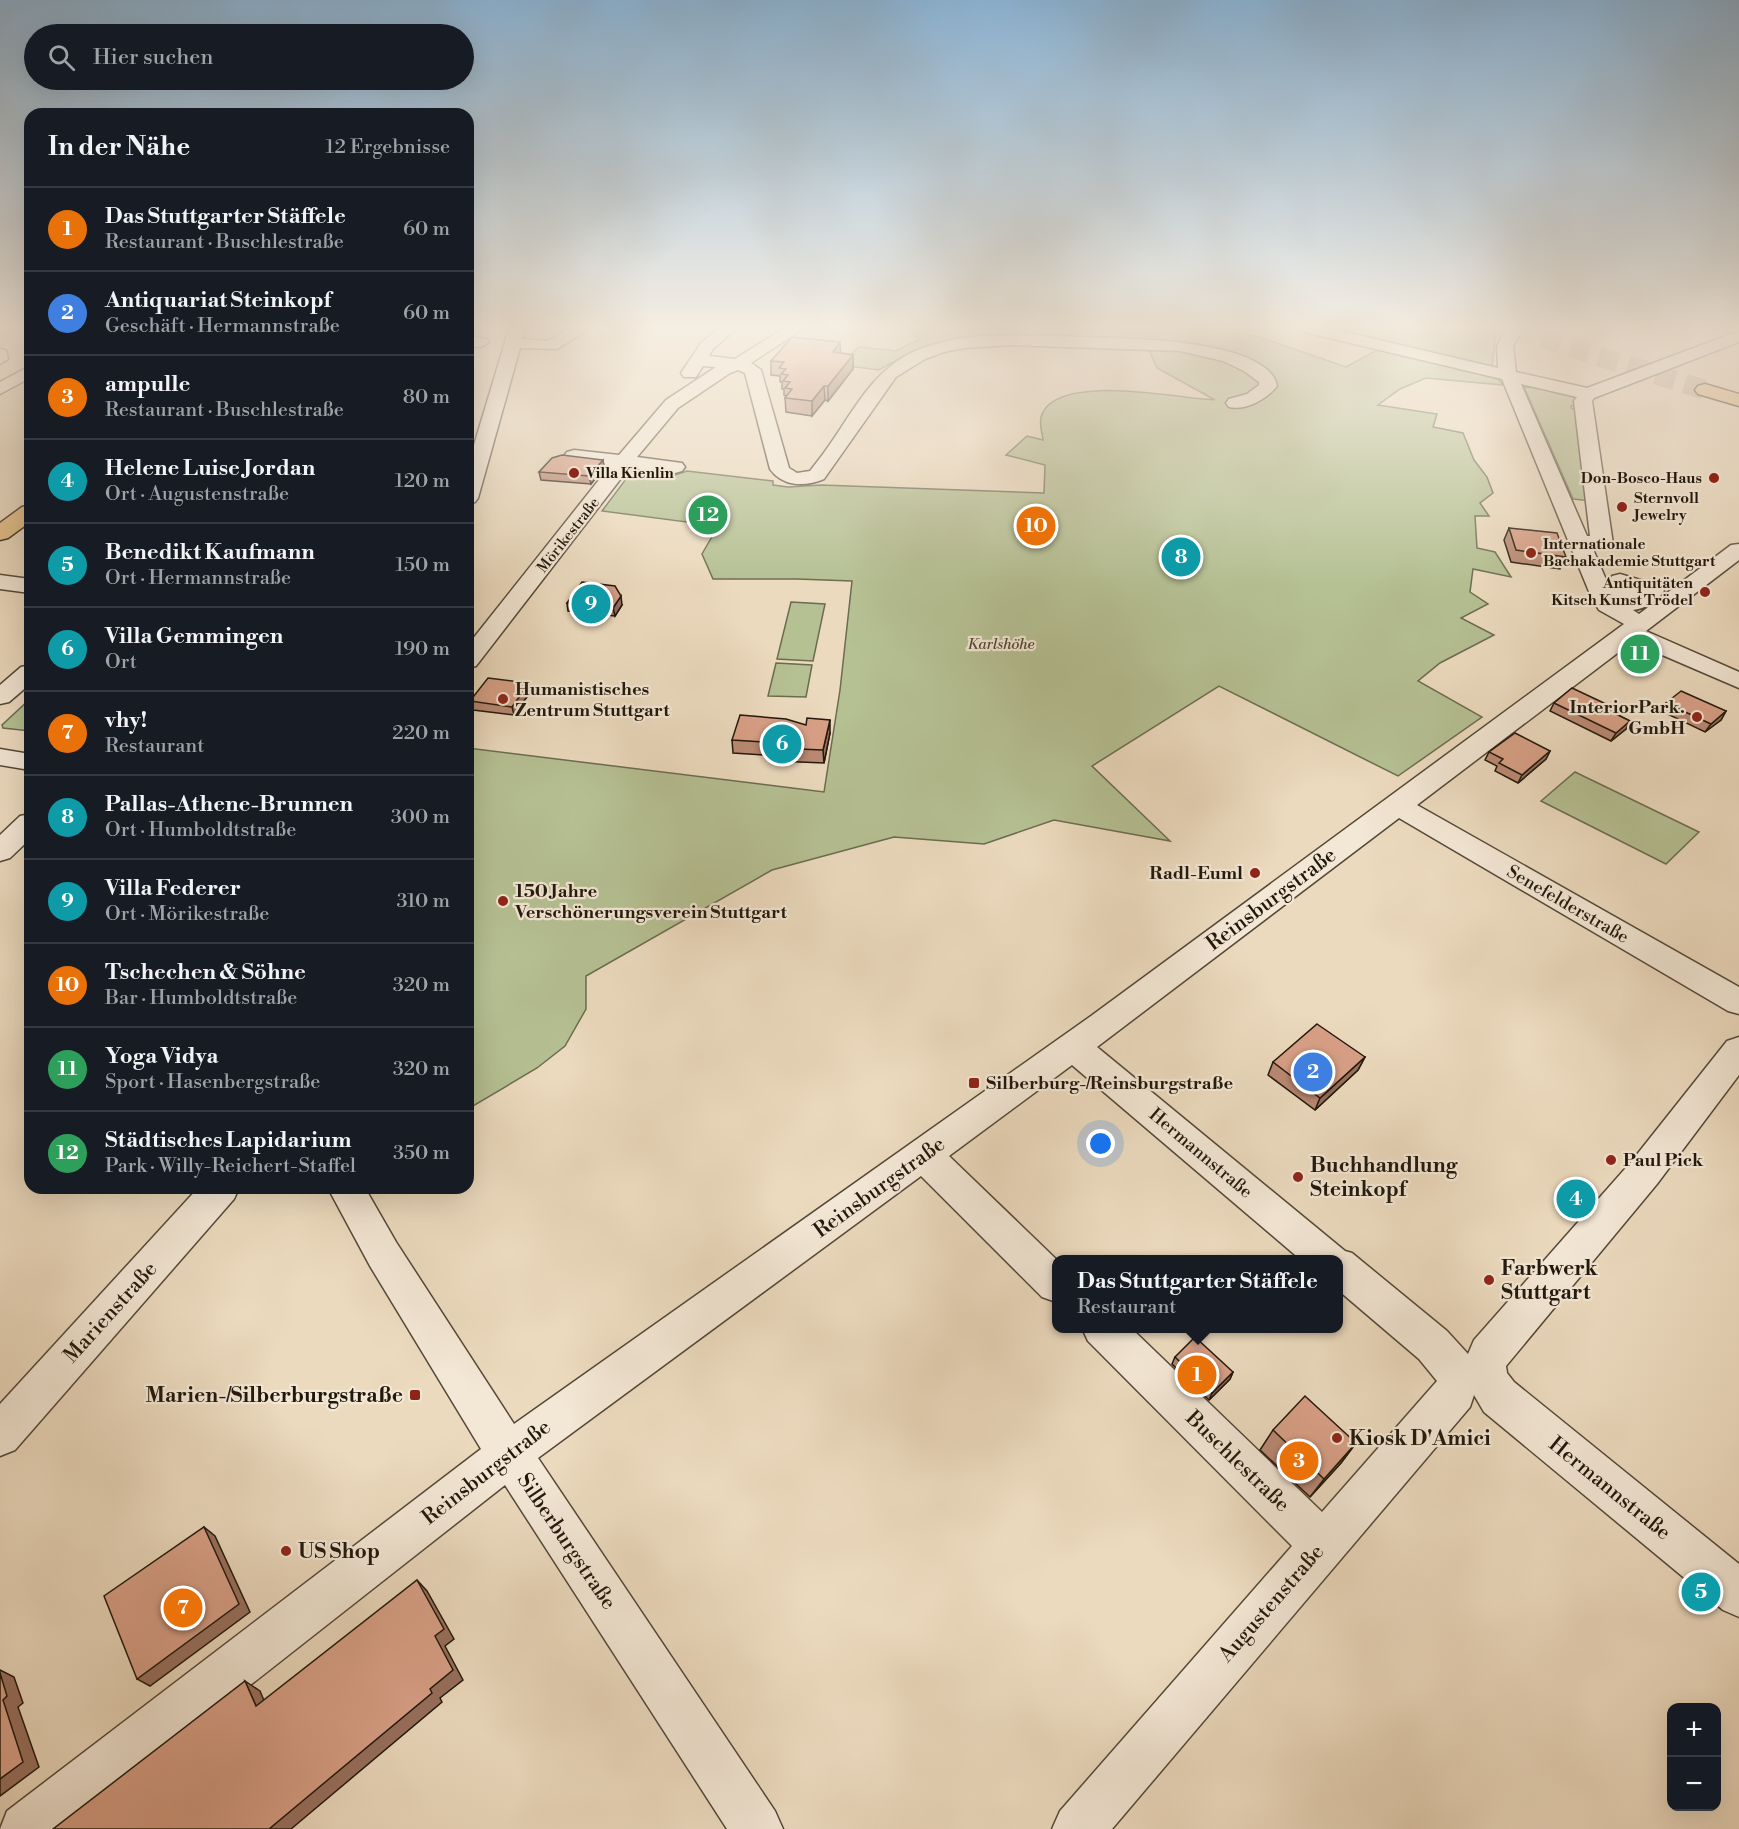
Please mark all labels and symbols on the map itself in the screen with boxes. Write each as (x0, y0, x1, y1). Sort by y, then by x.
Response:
place label: Villa Kienlin (585, 464, 675, 483)
marker: Villa Kienlin (567, 466, 581, 480)
place label: Don-Bosco-Haus (1581, 469, 1702, 488)
marker: Don-Bosco-Haus (1707, 471, 1721, 485)
place label: Sternvoll Jewelry (1632, 489, 1699, 525)
pin: 12 (688, 492, 728, 538)
street label: Mörikestraße (533, 494, 604, 577)
marker: Sternvoll Jewelry (1615, 500, 1629, 514)
pin: 10 (1016, 504, 1056, 548)
pin: 8 (1162, 534, 1200, 580)
place label: Internationale Bachakademie Stuttgart (1543, 535, 1716, 571)
marker: Internationale Bachakademie Stuttgart (1524, 546, 1538, 560)
place label: Antiquitäten Kitsch Kunst Trödel (1551, 574, 1694, 610)
pin: 9 (572, 582, 610, 626)
marker: Antiquitäten Kitsch Kunst Trödel (1698, 585, 1712, 599)
pin: 11 (1620, 632, 1660, 676)
park label: Karlshöhe (967, 635, 1035, 654)
place label: Humanistisches Zentrum Stuttgart (515, 678, 670, 722)
marker: Humanistisches Zentrum Stuttgart (496, 692, 510, 706)
place label: InteriorPark. GmbH (1569, 696, 1685, 740)
marker: InteriorPark. GmbH (1690, 710, 1704, 724)
pin: 6 (762, 722, 802, 766)
street label: Reinsburgstraße (1201, 842, 1342, 957)
street label: Senefelderstraße (1503, 860, 1633, 949)
place label: Radl-Euml (1149, 862, 1243, 885)
marker: Radl-Euml (1248, 866, 1262, 880)
place label: 150 Jahre Verschönerungsverein Stuttgart (514, 880, 788, 924)
marker: 150 Jahre Verschönerungsverein Stuttgart (496, 894, 510, 908)
pin: 2 (1294, 1050, 1332, 1094)
place label: Silberburg-/Reinsburgstraße (986, 1072, 1233, 1095)
marker: Silberburg-/Reinsburgstraße (967, 1076, 981, 1090)
street label: Hermannstraße (1144, 1103, 1257, 1203)
your location (1086, 1129, 1115, 1158)
street label: Reinsburgstraße (809, 1131, 950, 1244)
place label: Paul Pick (1623, 1149, 1704, 1172)
place label: Buchhandlung Steinkopf (1310, 1153, 1459, 1203)
marker: Paul Pick (1604, 1153, 1618, 1167)
marker: Buchhandlung Steinkopf (1291, 1170, 1305, 1184)
pin: 4 (1556, 1176, 1596, 1222)
place label: Farbwerk Stuttgart (1501, 1256, 1598, 1306)
street label: Marienstraße (58, 1257, 163, 1369)
marker: Farbwerk Stuttgart (1482, 1273, 1496, 1287)
pin: 1 (1178, 1352, 1216, 1398)
place label: Marien-/Silberburgstraße (146, 1383, 403, 1409)
marker: Marien-/Silberburgstraße (408, 1388, 422, 1402)
street label: Buschlestraße (1179, 1405, 1295, 1518)
street label: Reinsburgstraße (417, 1414, 556, 1531)
place label: Kiosk D'Amici (1349, 1426, 1491, 1452)
marker: Kiosk D'Amici (1330, 1431, 1344, 1445)
street label: Hermannstraße (1543, 1432, 1676, 1546)
pin: 3 (1280, 1438, 1318, 1484)
street label: Silberburgstraße (511, 1468, 621, 1615)
place label: US Shop (298, 1539, 380, 1565)
street label: Augustenstraße (1213, 1539, 1330, 1669)
marker: US Shop (279, 1544, 293, 1558)
pin: 5 (1682, 1570, 1720, 1614)
pin: 7 (164, 1586, 202, 1630)

